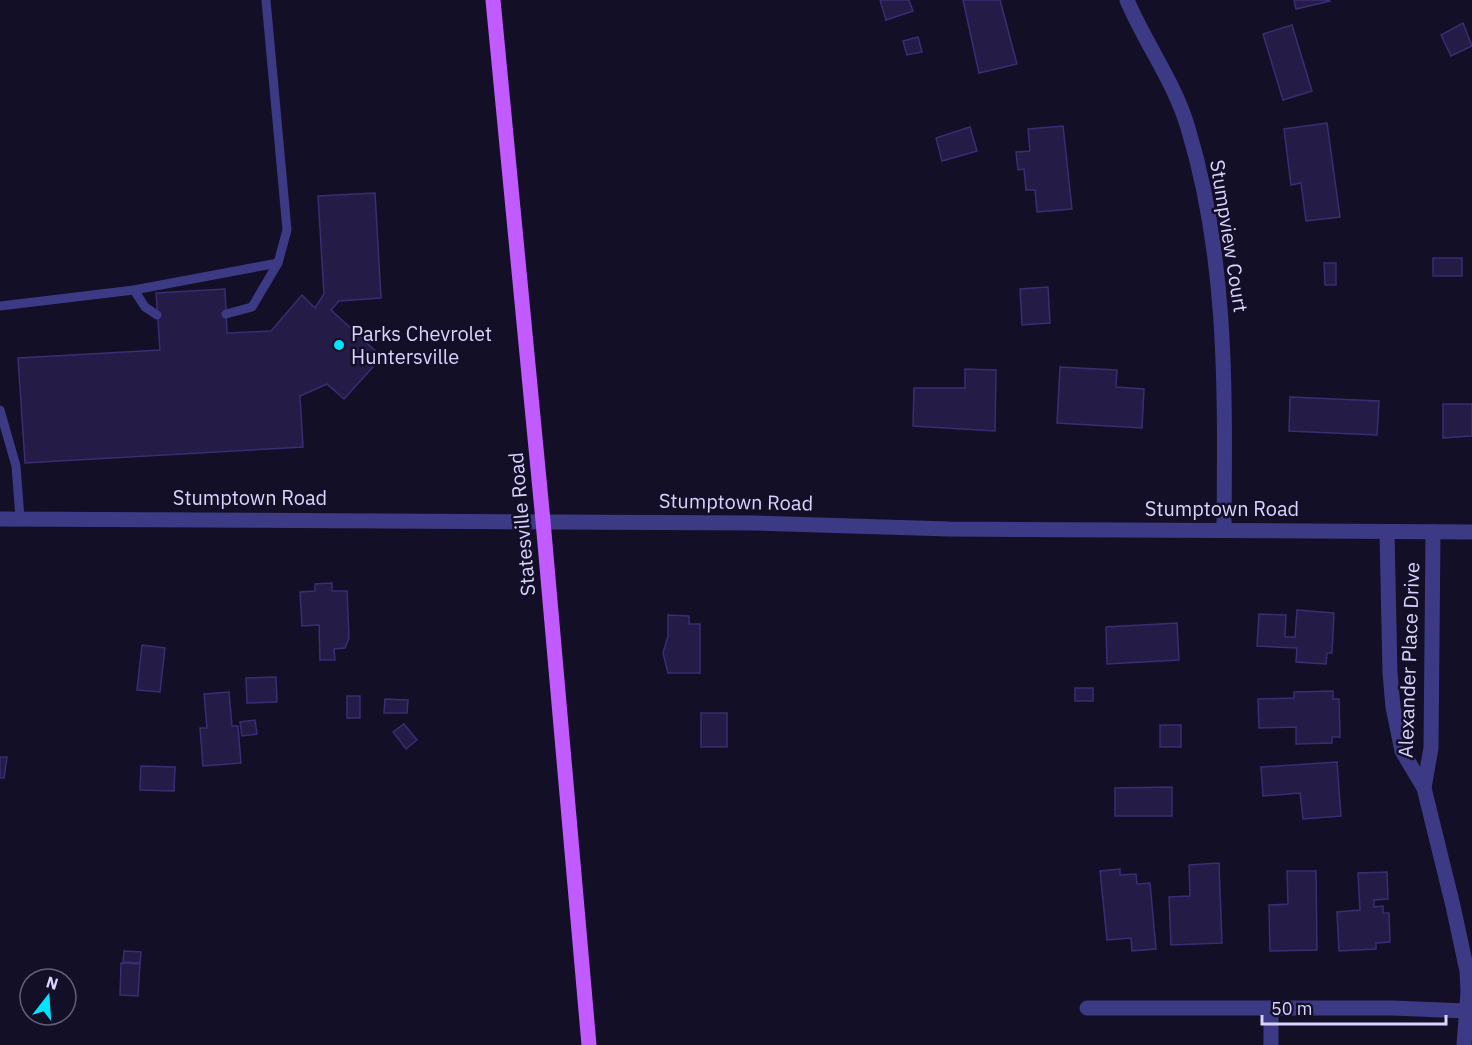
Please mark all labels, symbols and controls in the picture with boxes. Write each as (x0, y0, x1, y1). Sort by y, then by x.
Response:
street label: Stumpview Court (1204, 158, 1255, 314)
place label: Parks Chevrolet Huntersville (351, 320, 492, 370)
marker: Parks Chevrolet Huntersville (332, 338, 346, 352)
street label: Statesville Road (502, 451, 541, 597)
street label: Stumptown Road (173, 484, 327, 511)
street label: Stumptown Road (659, 487, 813, 516)
street label: Stumptown Road (1145, 495, 1299, 522)
street label: Alexander Place Drive (1392, 561, 1425, 758)
north arrow (18, 967, 78, 1027)
text: N (44, 971, 61, 994)
scale bar (1262, 988, 1446, 1026)
text: 50 m (1271, 997, 1313, 1020)

